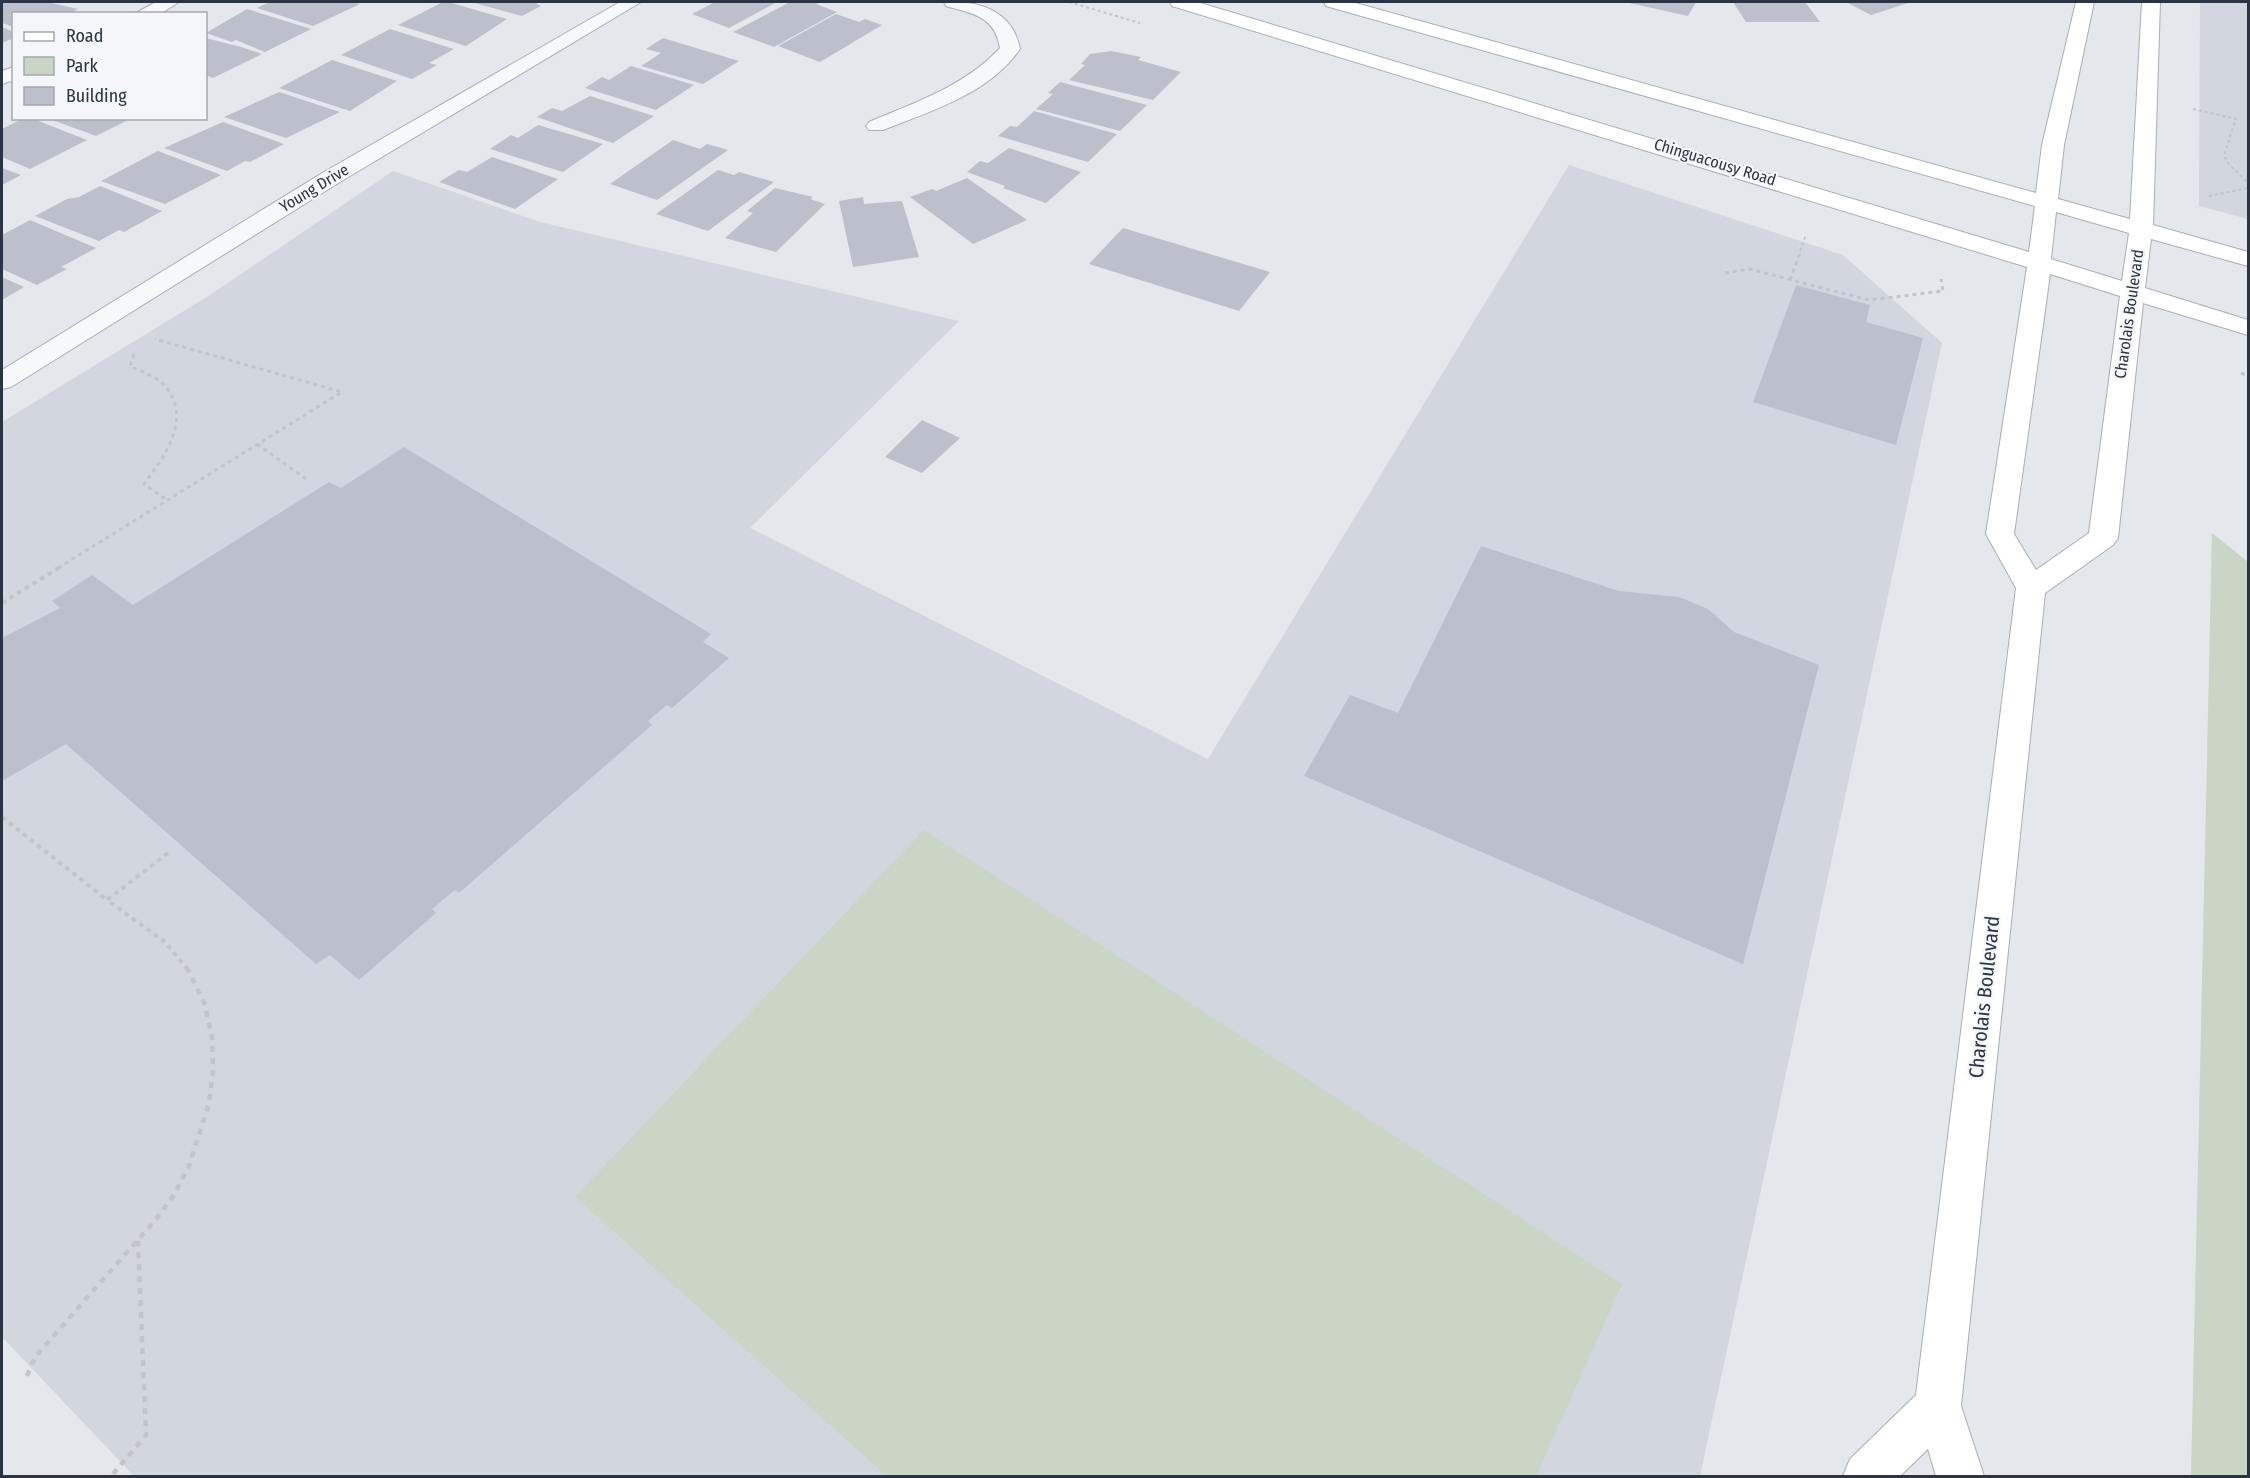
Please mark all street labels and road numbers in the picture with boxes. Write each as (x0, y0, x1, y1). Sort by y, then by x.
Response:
street label: Chinguacousy Road (1652, 134, 1778, 190)
street label: Young Drive (276, 160, 352, 216)
street label: Charolais Boulevard (2111, 248, 2147, 380)
street label: Charolais Boulevard (1964, 915, 2004, 1079)

